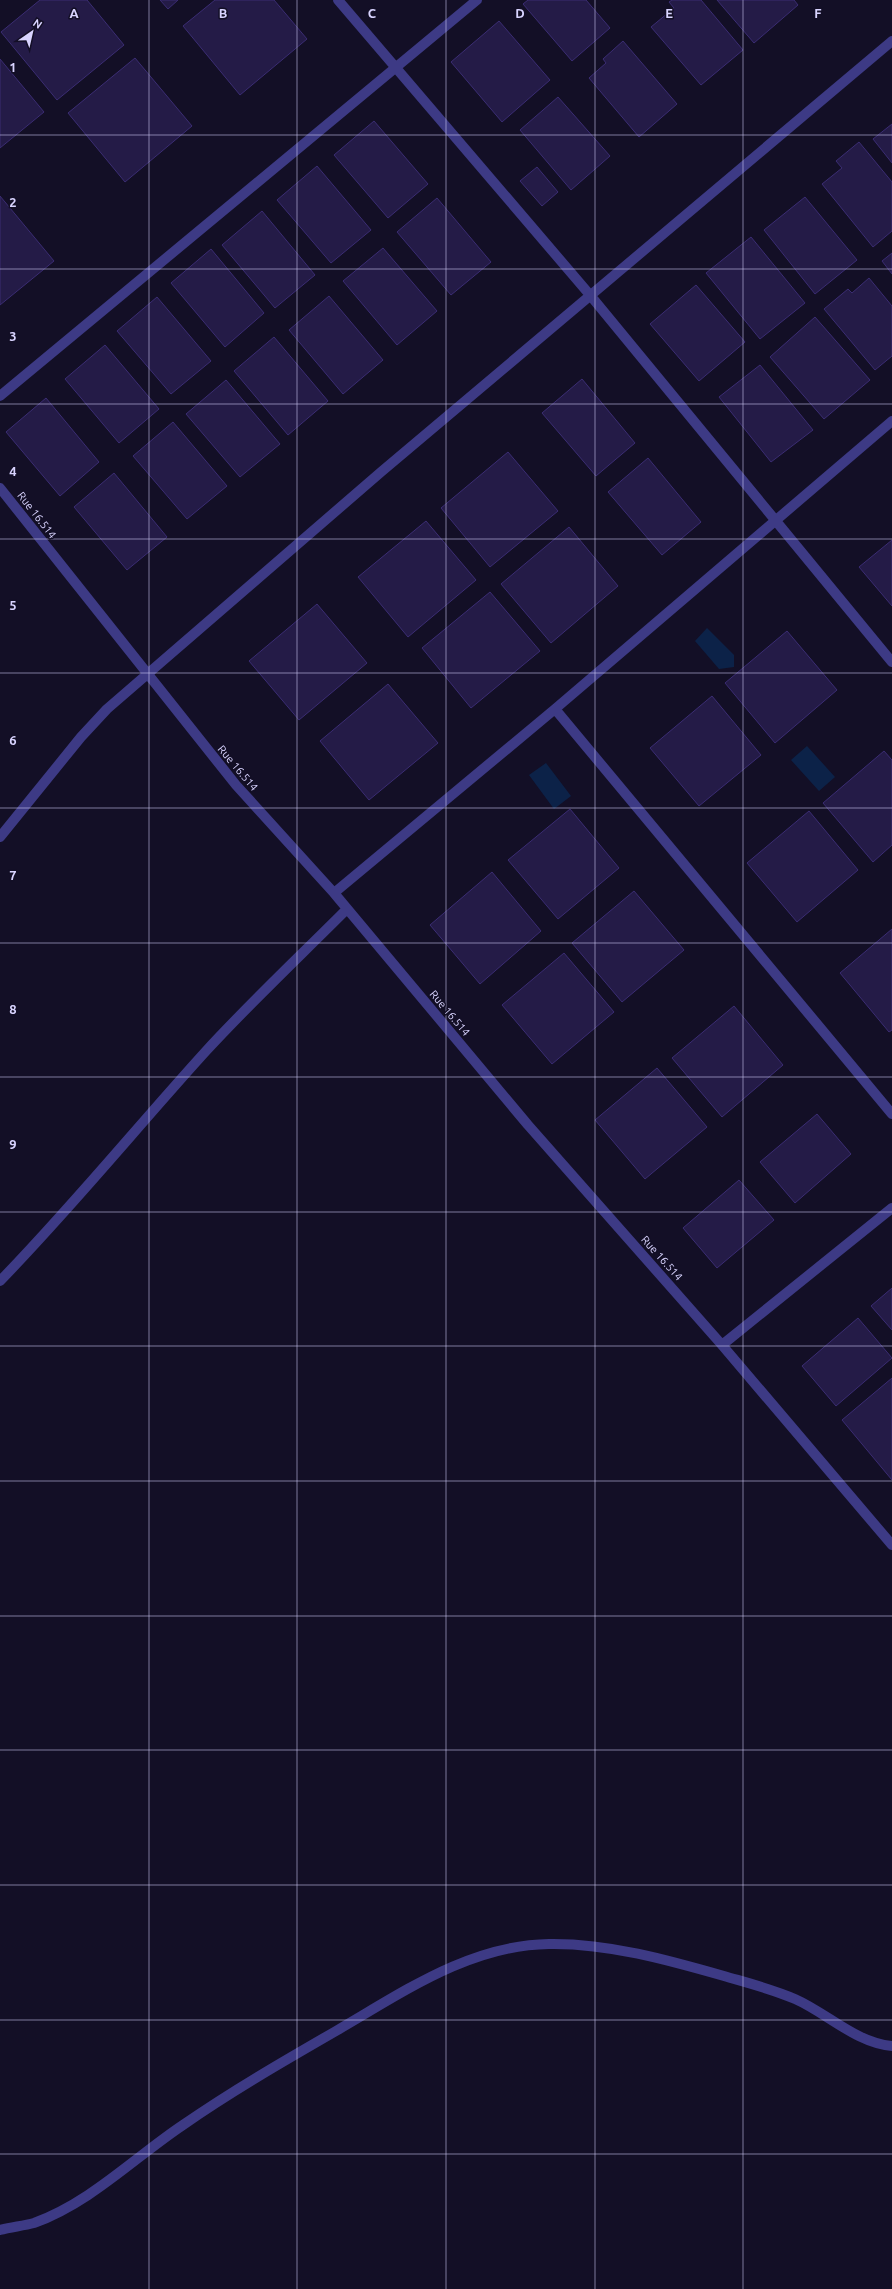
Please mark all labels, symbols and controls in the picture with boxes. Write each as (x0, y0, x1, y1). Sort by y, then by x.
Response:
text: A (69, 6, 79, 20)
text: B (219, 6, 228, 20)
text: C (368, 6, 377, 20)
text: D (515, 6, 525, 20)
text: E (665, 6, 673, 20)
text: F (814, 6, 822, 20)
north arrow (12, 12, 52, 52)
text: N (31, 16, 44, 31)
text: 1 (9, 60, 17, 74)
text: 2 (9, 195, 17, 209)
text: 3 (9, 329, 17, 343)
text: 4 (9, 464, 17, 478)
street label: Rue 16.514 (15, 489, 59, 541)
text: 5 (9, 598, 17, 612)
text: 6 (9, 733, 17, 747)
street label: Rue 16.514 (216, 743, 260, 793)
text: 7 (9, 868, 17, 882)
street label: Rue 16.514 (428, 988, 472, 1038)
text: 8 (9, 1002, 17, 1016)
text: 9 (9, 1137, 17, 1151)
street label: Rue 16.514 (639, 1233, 685, 1283)

